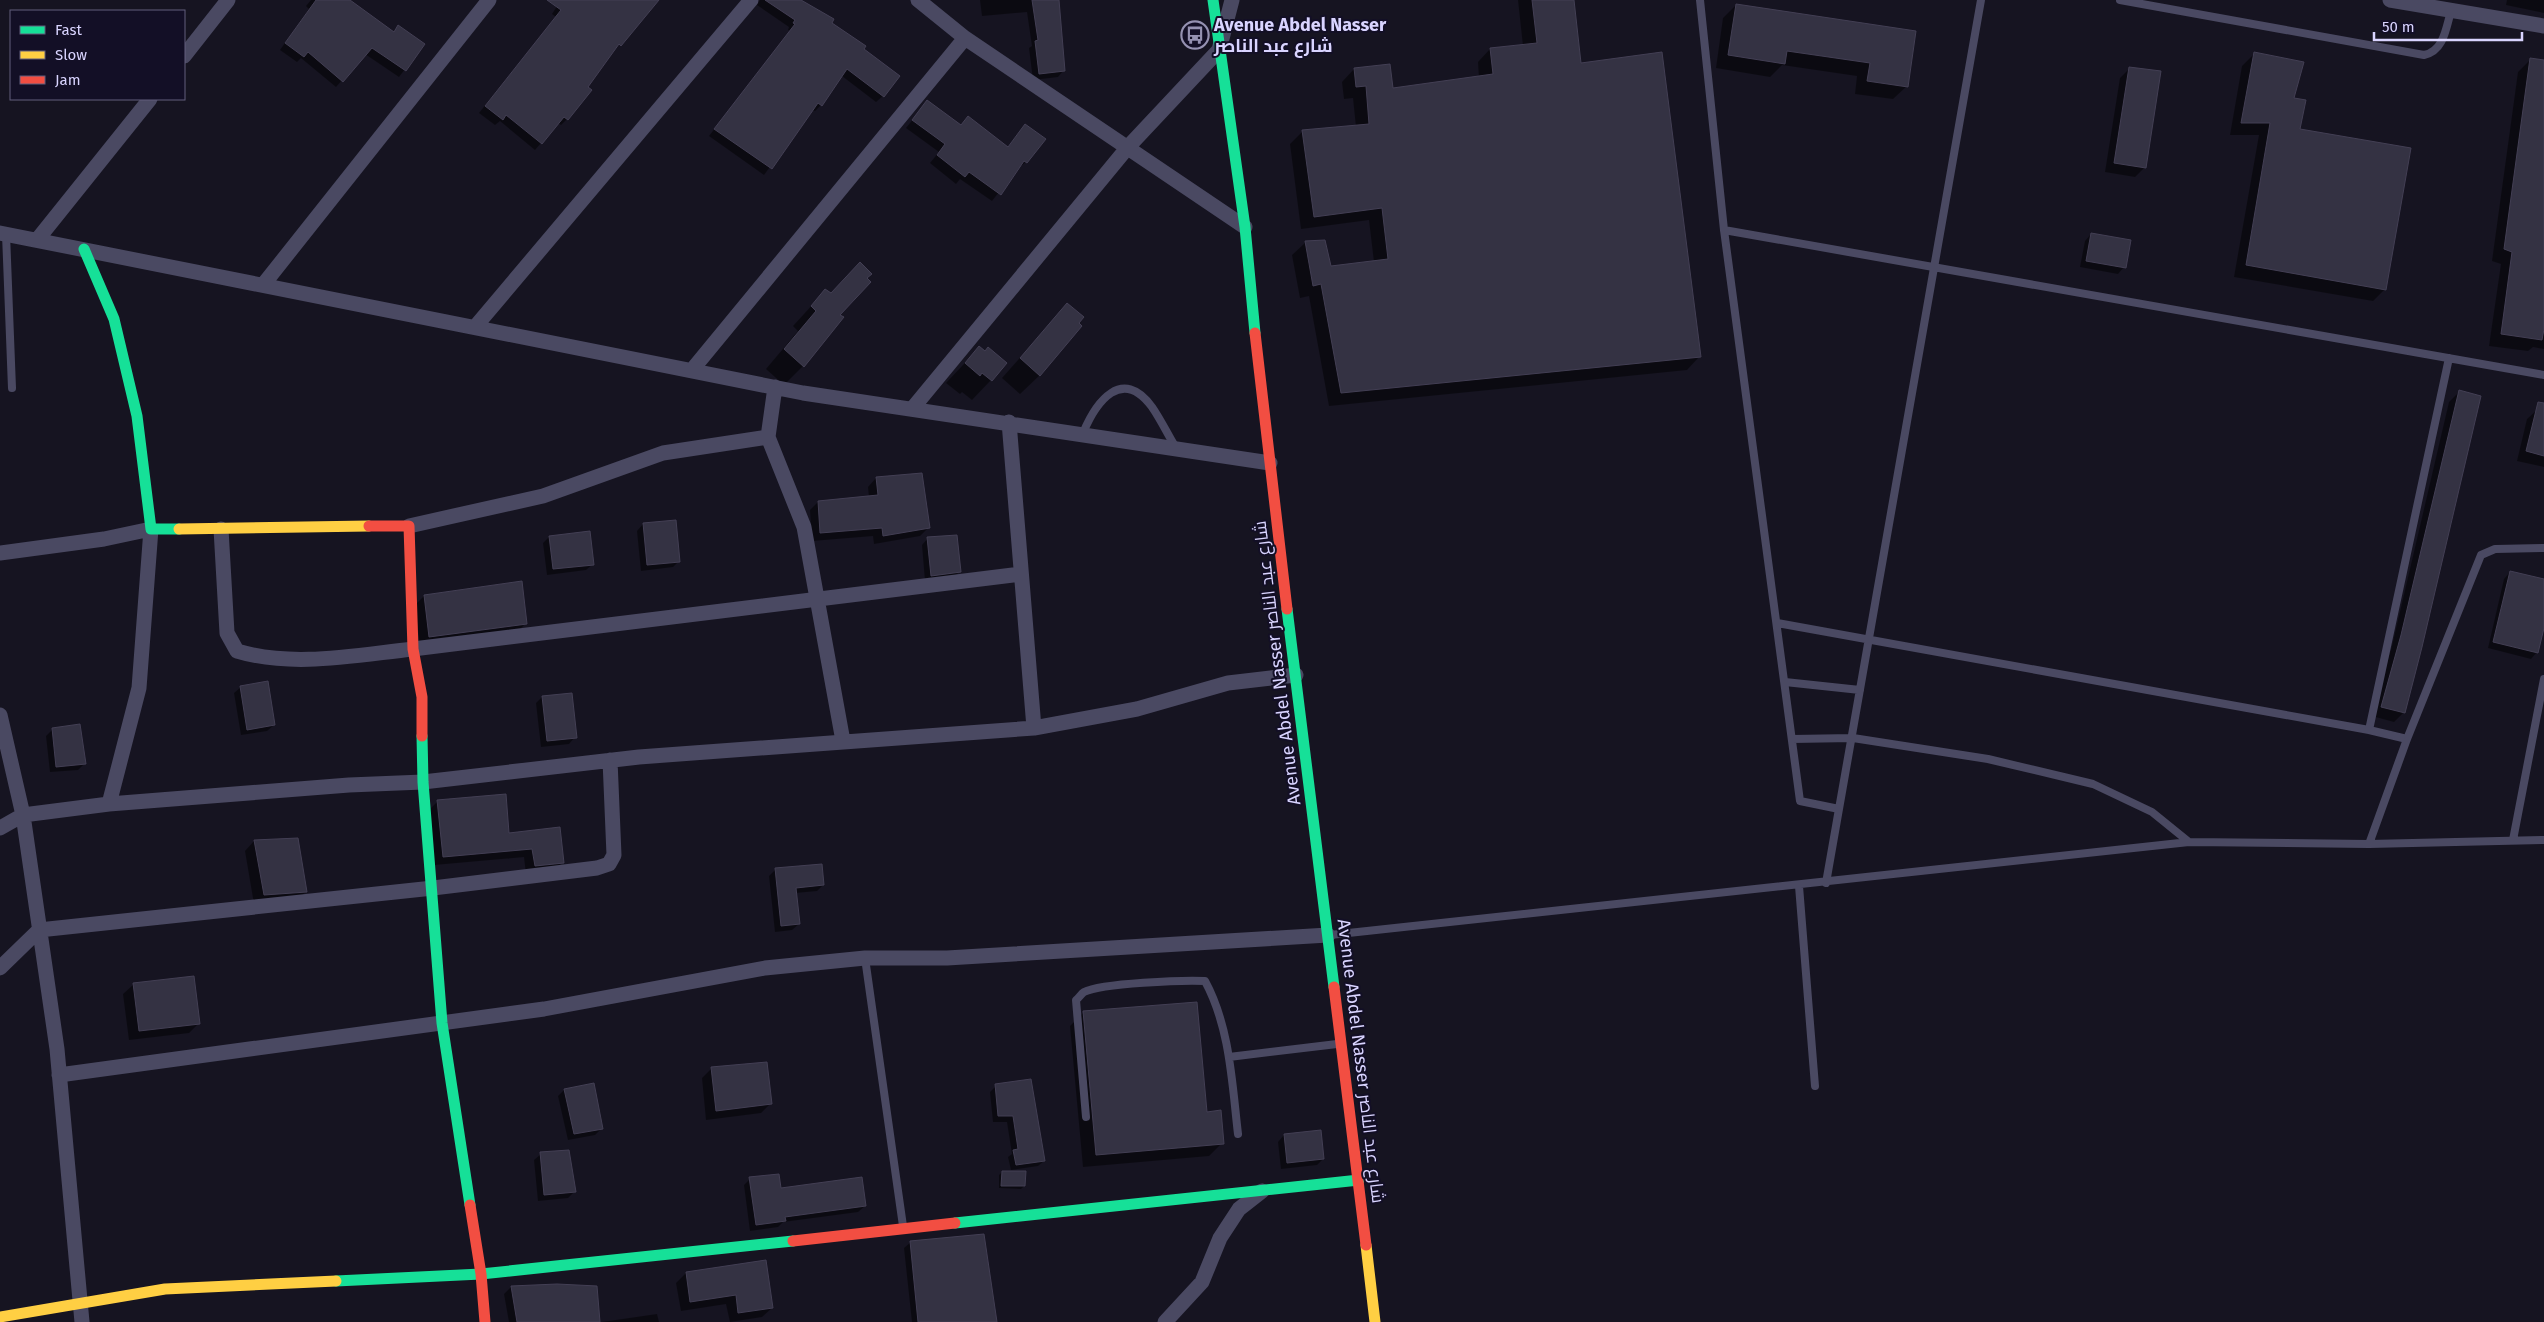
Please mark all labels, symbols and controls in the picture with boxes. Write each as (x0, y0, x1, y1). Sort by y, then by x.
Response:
legend (10, 10, 185, 100)
scale bar (2374, 10, 2522, 42)
place label: Avenue Abdel Nasser شارع عبد الناصر (1213, 14, 1387, 58)
text: 50 m (2382, 18, 2415, 36)
bus stop icon: Avenue Abdel Nasser شارع عبد الناصر (1180, 20, 1210, 50)
text: Fast (55, 21, 82, 39)
text: Slow (55, 46, 87, 64)
text: Jam (55, 71, 81, 89)
street label: Avenue Abdel Nasser شارع عبد الناصر (1249, 520, 1306, 806)
street label: Avenue Abdel Nasser شارع عبد الناصر (1332, 918, 1389, 1204)

